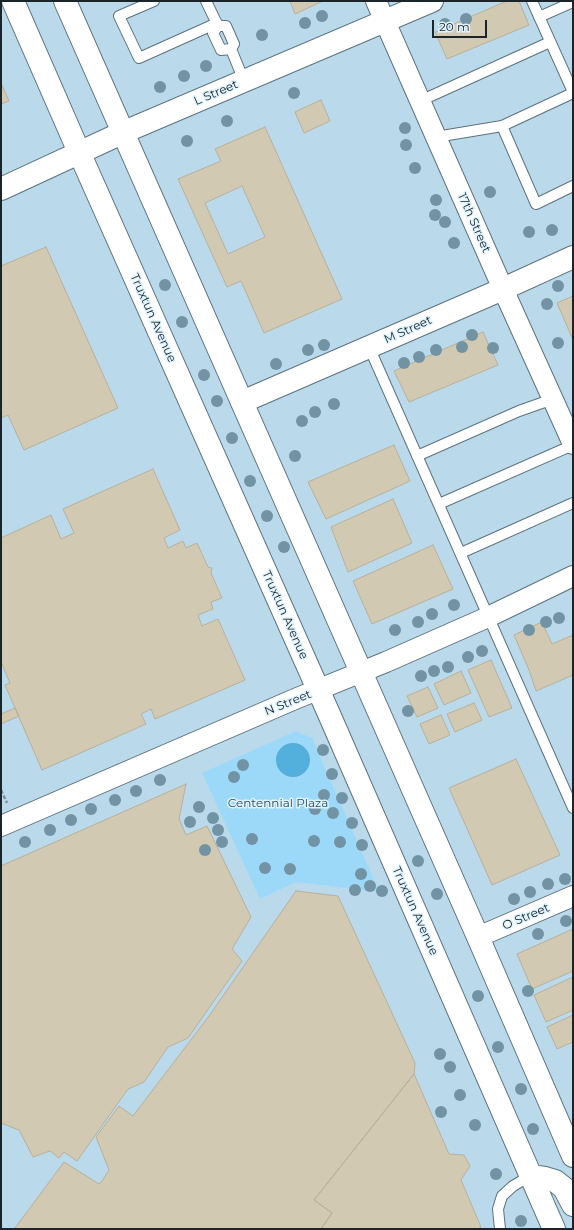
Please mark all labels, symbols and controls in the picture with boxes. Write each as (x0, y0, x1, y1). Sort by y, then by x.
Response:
scale bar (434, 12, 489, 38)
text: 20 m (439, 19, 470, 34)
street label: L Street (192, 77, 240, 109)
street label: 17th Street (454, 191, 494, 255)
street label: Truxtun Avenue (127, 271, 179, 365)
street label: M Street (382, 313, 434, 347)
street label: Truxtun Avenue (259, 568, 311, 662)
street label: N Street (263, 687, 313, 719)
park label: Centennial Plaza (228, 796, 328, 810)
street label: Truxtun Avenue (389, 864, 441, 958)
street label: O Street (500, 901, 552, 933)

